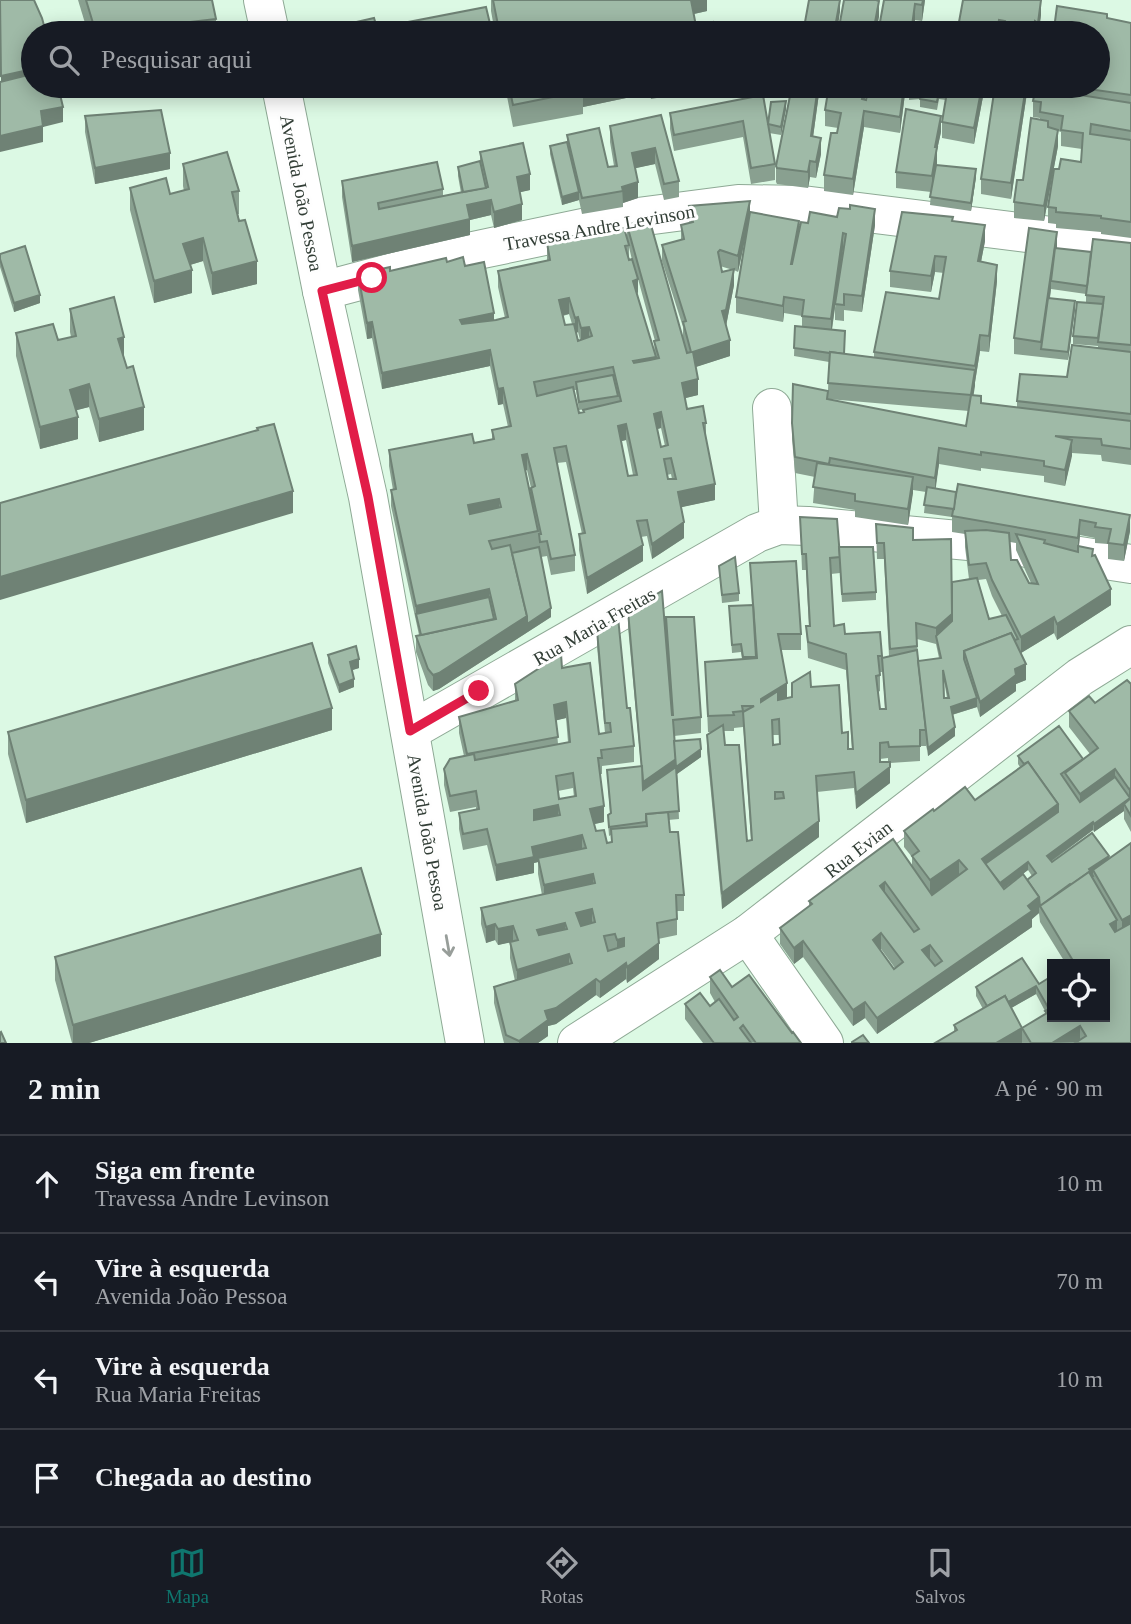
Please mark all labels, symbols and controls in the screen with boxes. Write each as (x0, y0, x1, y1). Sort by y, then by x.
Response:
search box (21, 21, 1110, 98)
icon: search (45, 41, 83, 79)
text: Pesquisar aqui (101, 45, 252, 74)
street label: Avenida João Pessoa (276, 113, 327, 274)
street label: Travessa Andre Levinson (502, 200, 697, 255)
route start (356, 262, 387, 293)
street label: Rua Maria Freitas (530, 583, 659, 670)
route end (463, 675, 494, 706)
street label: Avenida João Pessoa (403, 752, 452, 913)
street label: Rua Evian (820, 816, 897, 882)
one-way arrow (442, 934, 455, 957)
map controls (1047, 959, 1110, 1022)
button: locate (1047, 959, 1110, 1022)
text: 2 min (28, 1072, 101, 1105)
text: A pé · 90 m (994, 1076, 1103, 1101)
text: Siga em frente (95, 1156, 255, 1185)
icon: ahead (28, 1165, 66, 1203)
text: 10 m (1056, 1171, 1103, 1196)
text: Travessa Andre Levinson (95, 1186, 329, 1211)
text: Vire à esquerda (95, 1254, 270, 1283)
icon: left (28, 1263, 66, 1301)
text: 70 m (1056, 1269, 1103, 1294)
text: Avenida João Pessoa (95, 1284, 287, 1309)
text: Vire à esquerda (95, 1352, 270, 1381)
icon: left (28, 1361, 66, 1399)
text: 10 m (1056, 1367, 1103, 1392)
text: Rua Maria Freitas (95, 1382, 261, 1407)
icon: arrive (28, 1459, 66, 1497)
text: Chegada ao destino (95, 1463, 312, 1492)
tab: Mapa (166, 1544, 209, 1608)
tab: Rotas (540, 1544, 583, 1608)
tab: Salvos (915, 1544, 965, 1608)

